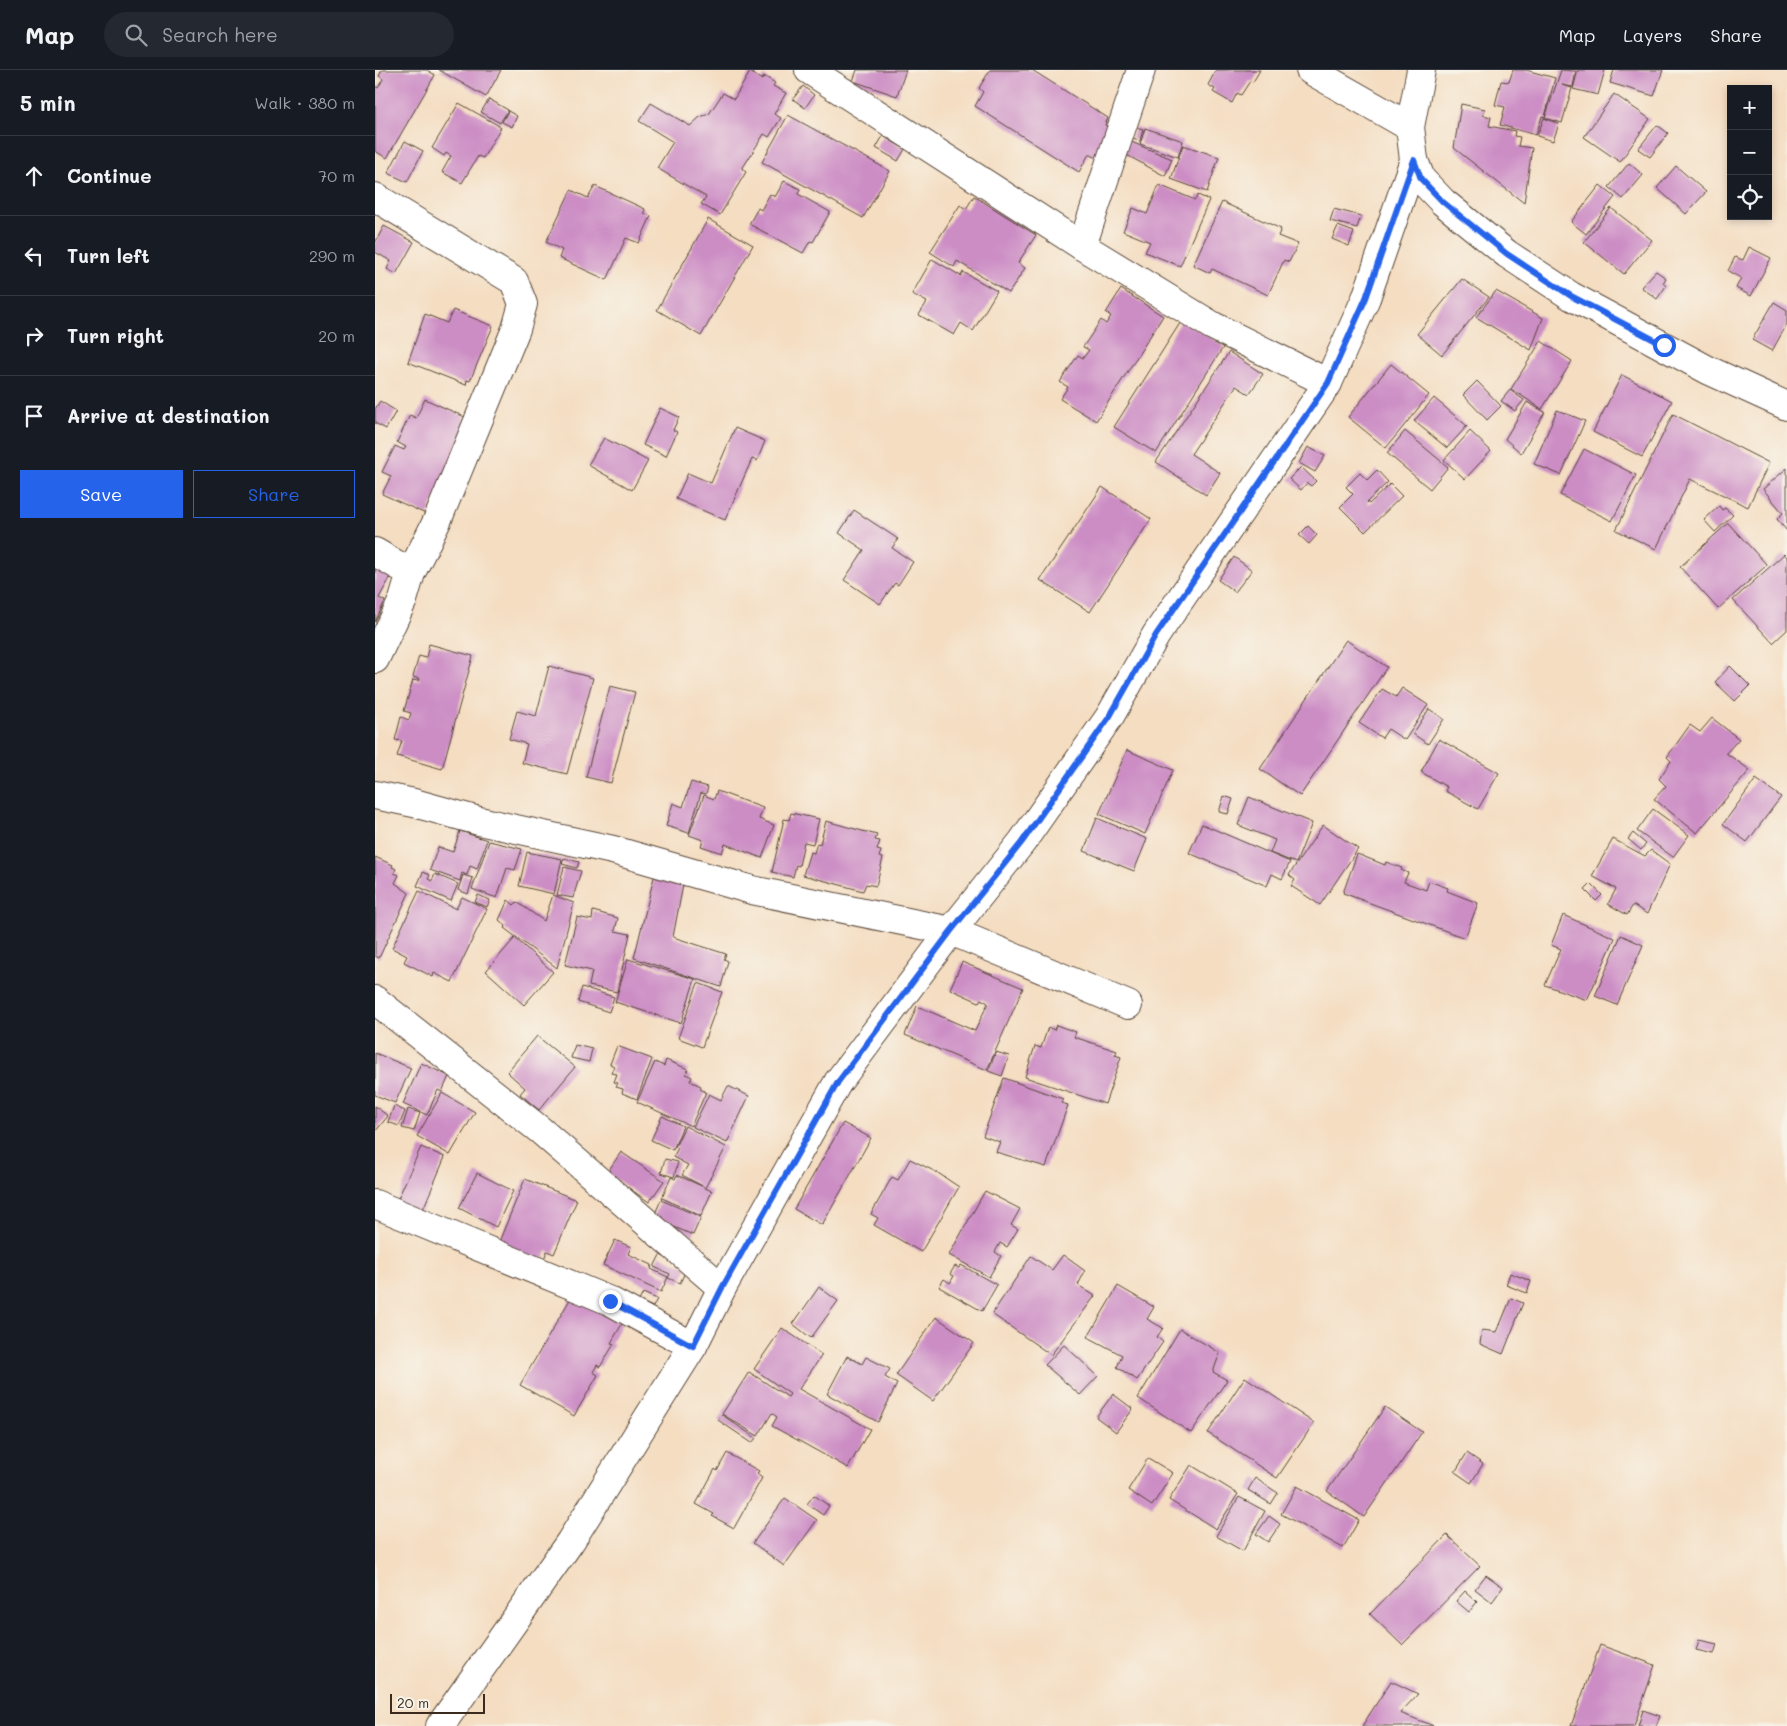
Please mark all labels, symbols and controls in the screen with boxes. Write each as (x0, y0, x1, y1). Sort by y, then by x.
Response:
search box (104, 12, 454, 57)
text: Map (25, 19, 74, 50)
icon: search (122, 21, 150, 49)
text: Search here (162, 22, 278, 47)
text: Map (1559, 23, 1595, 47)
text: Layers (1623, 23, 1682, 47)
text: Share (1710, 23, 1762, 47)
map controls (1727, 85, 1772, 220)
button: + (1727, 85, 1772, 130)
text: 5 min (20, 89, 76, 116)
text: Walk · 380 m (254, 92, 355, 113)
button: − (1727, 130, 1772, 175)
icon: ahead (20, 162, 48, 190)
text: Continue (67, 163, 152, 188)
text: 70 m (318, 165, 355, 186)
button: locate (1727, 175, 1772, 220)
icon: left (20, 242, 48, 270)
text: Turn left (67, 243, 150, 268)
text: 290 m (309, 245, 355, 266)
icon: right (20, 322, 48, 350)
text: Turn right (67, 323, 164, 348)
text: 20 m (318, 325, 355, 346)
route start (1653, 334, 1676, 357)
icon: arrive (20, 402, 48, 430)
text: Arrive at destination (67, 403, 270, 428)
button: Save (20, 470, 183, 518)
button: Share (193, 470, 355, 518)
route end (599, 1290, 622, 1313)
scale bar (390, 1691, 485, 1714)
text: 20 m (397, 1693, 429, 1712)

